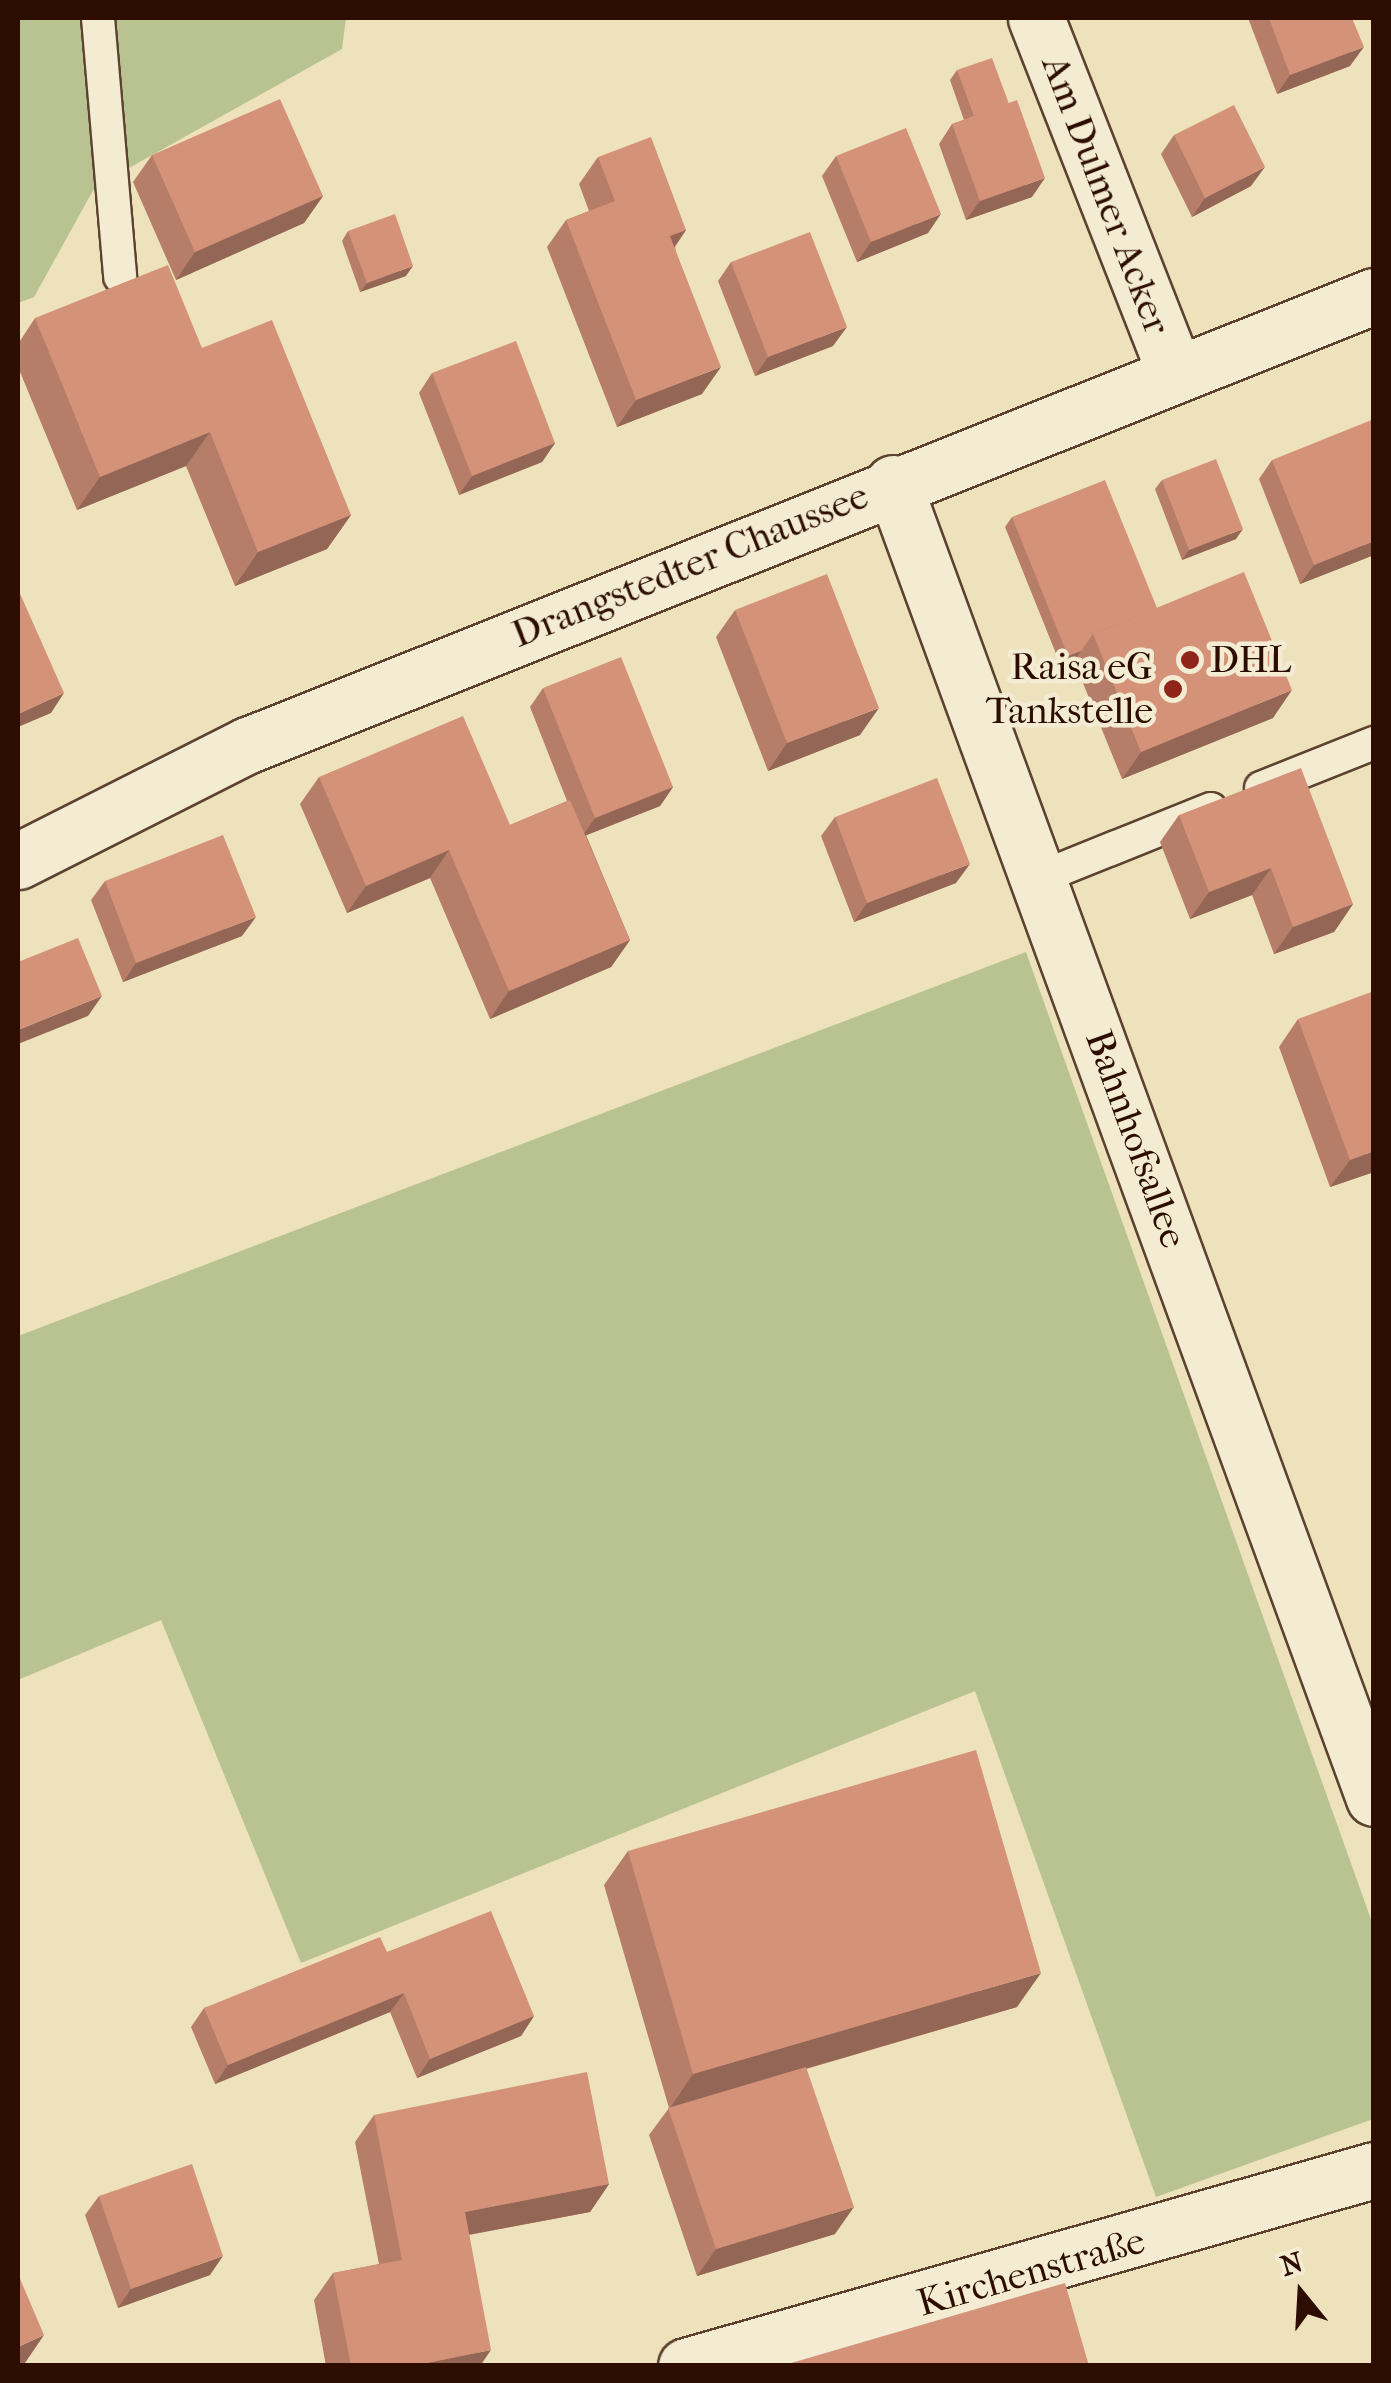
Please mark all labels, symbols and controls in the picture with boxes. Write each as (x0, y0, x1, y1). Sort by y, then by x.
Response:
street label: Am Dulmer Acker (1032, 49, 1180, 341)
street label: Drangstedter Chaussee (505, 473, 875, 657)
place label: DHL (1210, 637, 1291, 683)
place label: Raisa eG Tankstelle (986, 644, 1153, 734)
marker: DHL (1179, 649, 1201, 671)
marker: Raisa eG Tankstelle (1162, 678, 1184, 700)
street label: Bahnhofsallee (1076, 1024, 1196, 1254)
street label: Kirchenstraße (912, 2218, 1150, 2326)
north arrow (1251, 2243, 1351, 2343)
text: N (1276, 2245, 1307, 2283)

